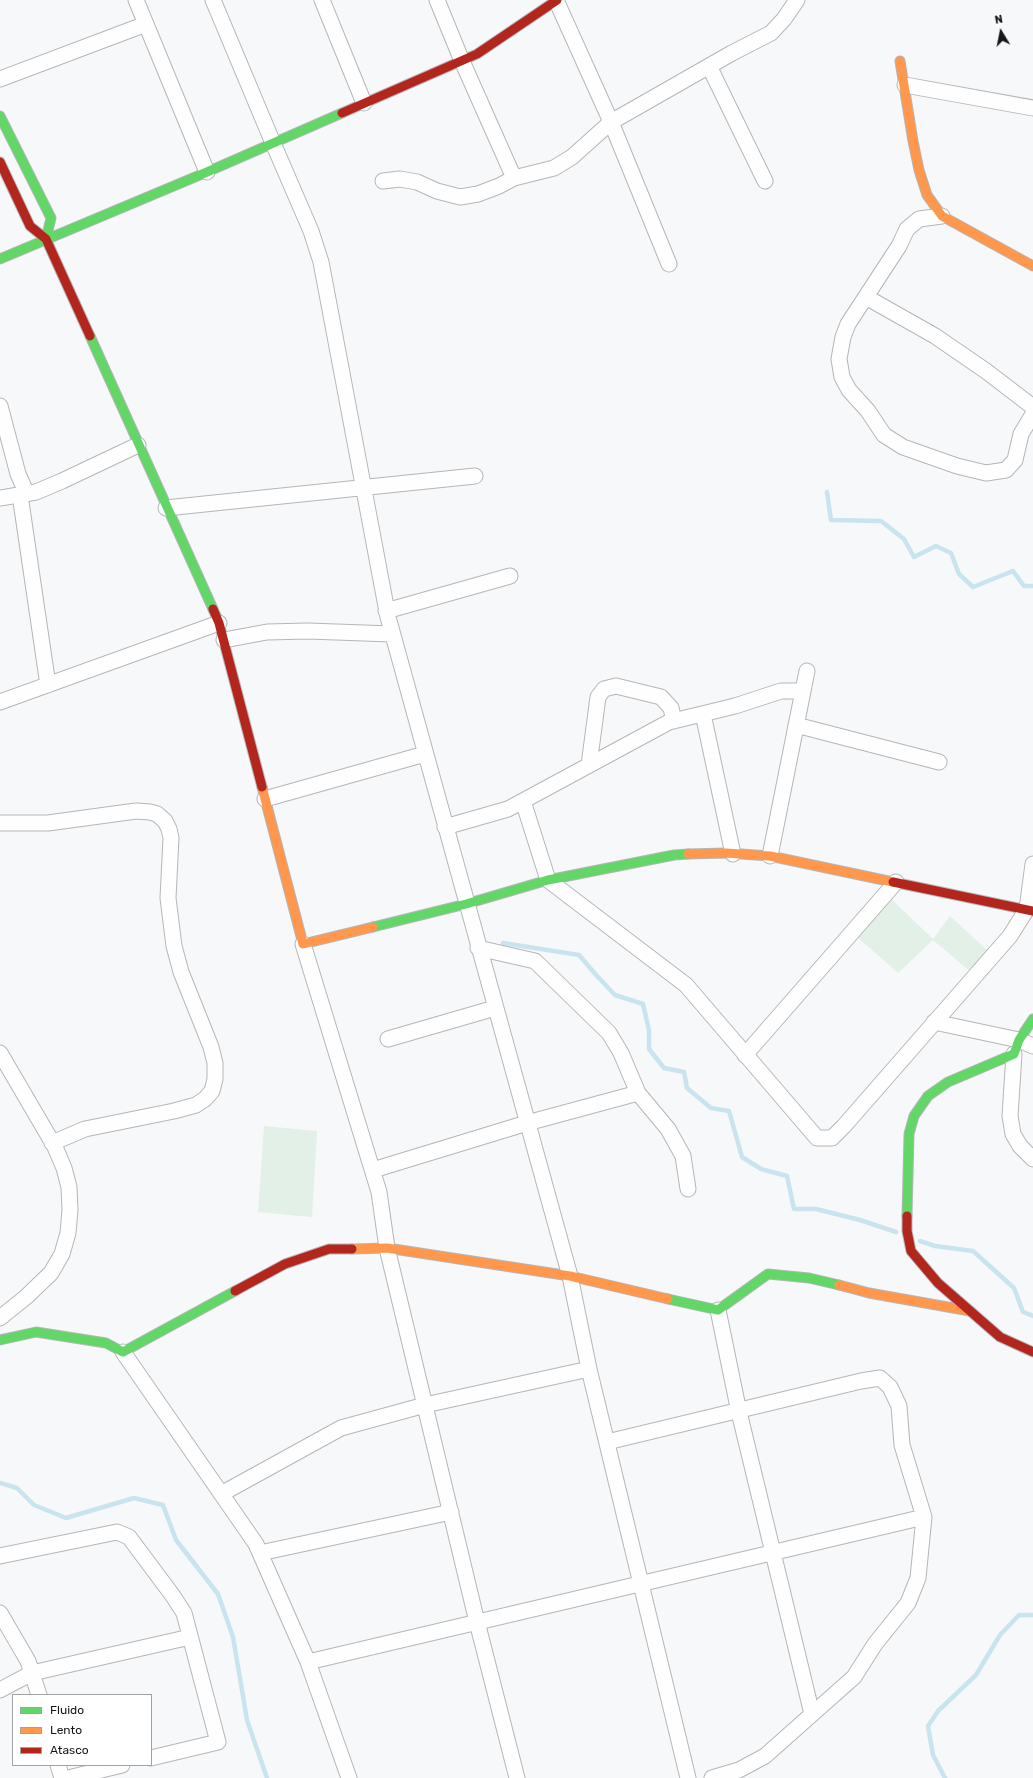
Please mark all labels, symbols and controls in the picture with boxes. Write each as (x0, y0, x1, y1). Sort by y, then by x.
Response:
north arrow (981, 12, 1021, 52)
text: N (994, 13, 1004, 27)
legend (12, 1694, 152, 1766)
text: Fluido (50, 1703, 84, 1717)
text: Lento (50, 1723, 82, 1737)
text: Atasco (50, 1743, 89, 1757)

